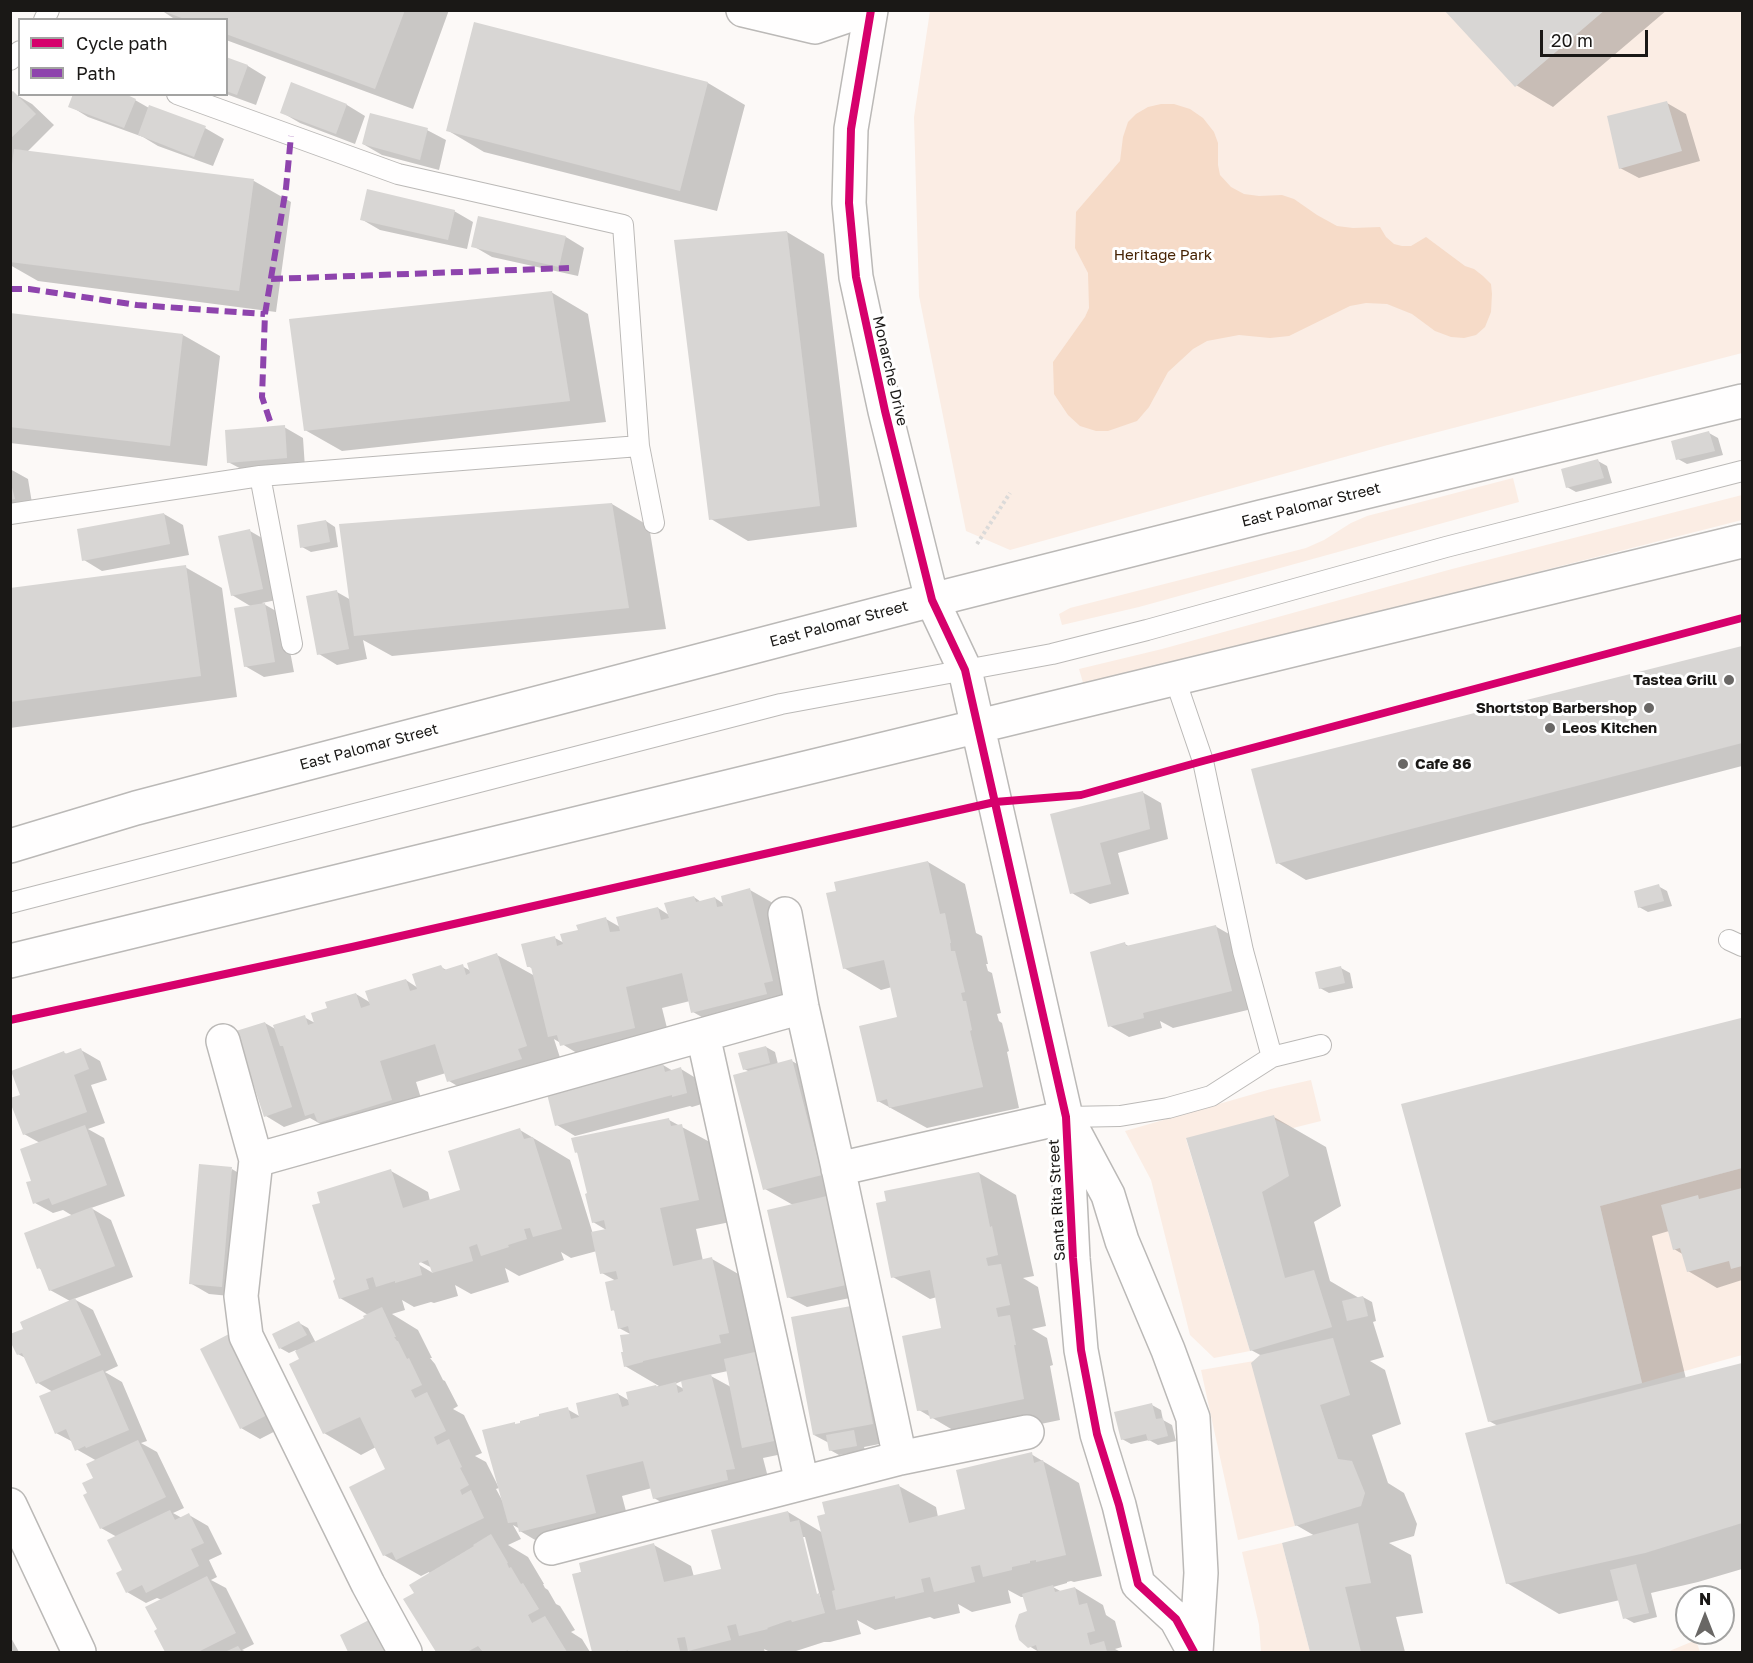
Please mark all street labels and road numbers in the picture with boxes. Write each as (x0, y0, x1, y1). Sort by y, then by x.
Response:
street label: Monarche Drive (869, 314, 911, 428)
street label: East Palomar Street (1240, 479, 1382, 531)
street label: East Palomar Street (768, 597, 910, 651)
street label: East Palomar Street (298, 720, 440, 774)
street label: Santa Rita Street (1045, 1139, 1069, 1261)

